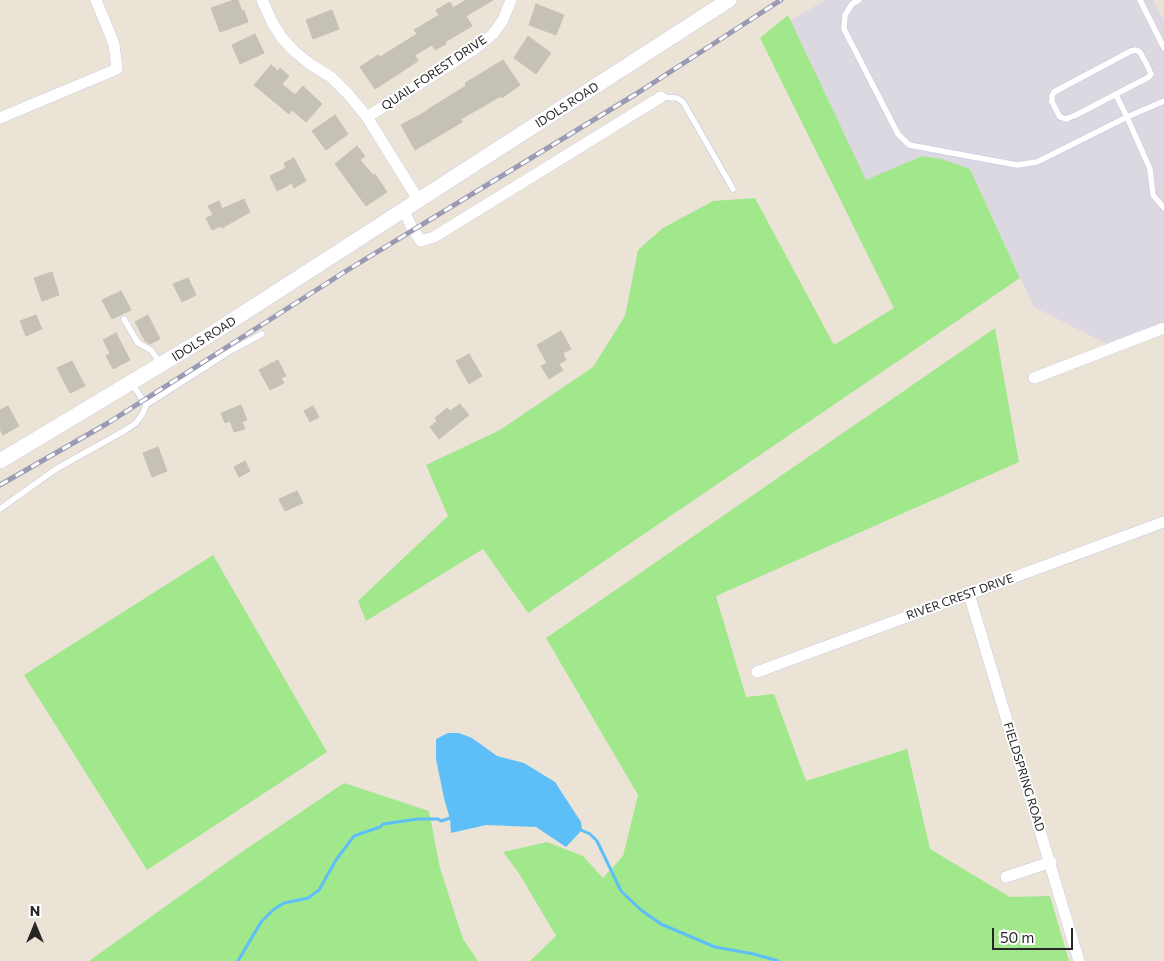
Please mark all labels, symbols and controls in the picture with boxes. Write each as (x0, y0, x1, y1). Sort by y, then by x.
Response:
street label: QUAIL FOREST DRIVE (379, 33, 489, 113)
street label: IDOLS ROAD (533, 79, 601, 131)
street label: IDOLS ROAD (169, 314, 239, 364)
street label: RIVER CREST DRIVE (904, 571, 1016, 623)
street label: FIELDSPRING ROAD (1001, 721, 1047, 833)
north arrow (10, 901, 60, 951)
text: N (30, 902, 40, 919)
scale bar (994, 918, 1075, 950)
text: 50 m (1000, 928, 1034, 946)

